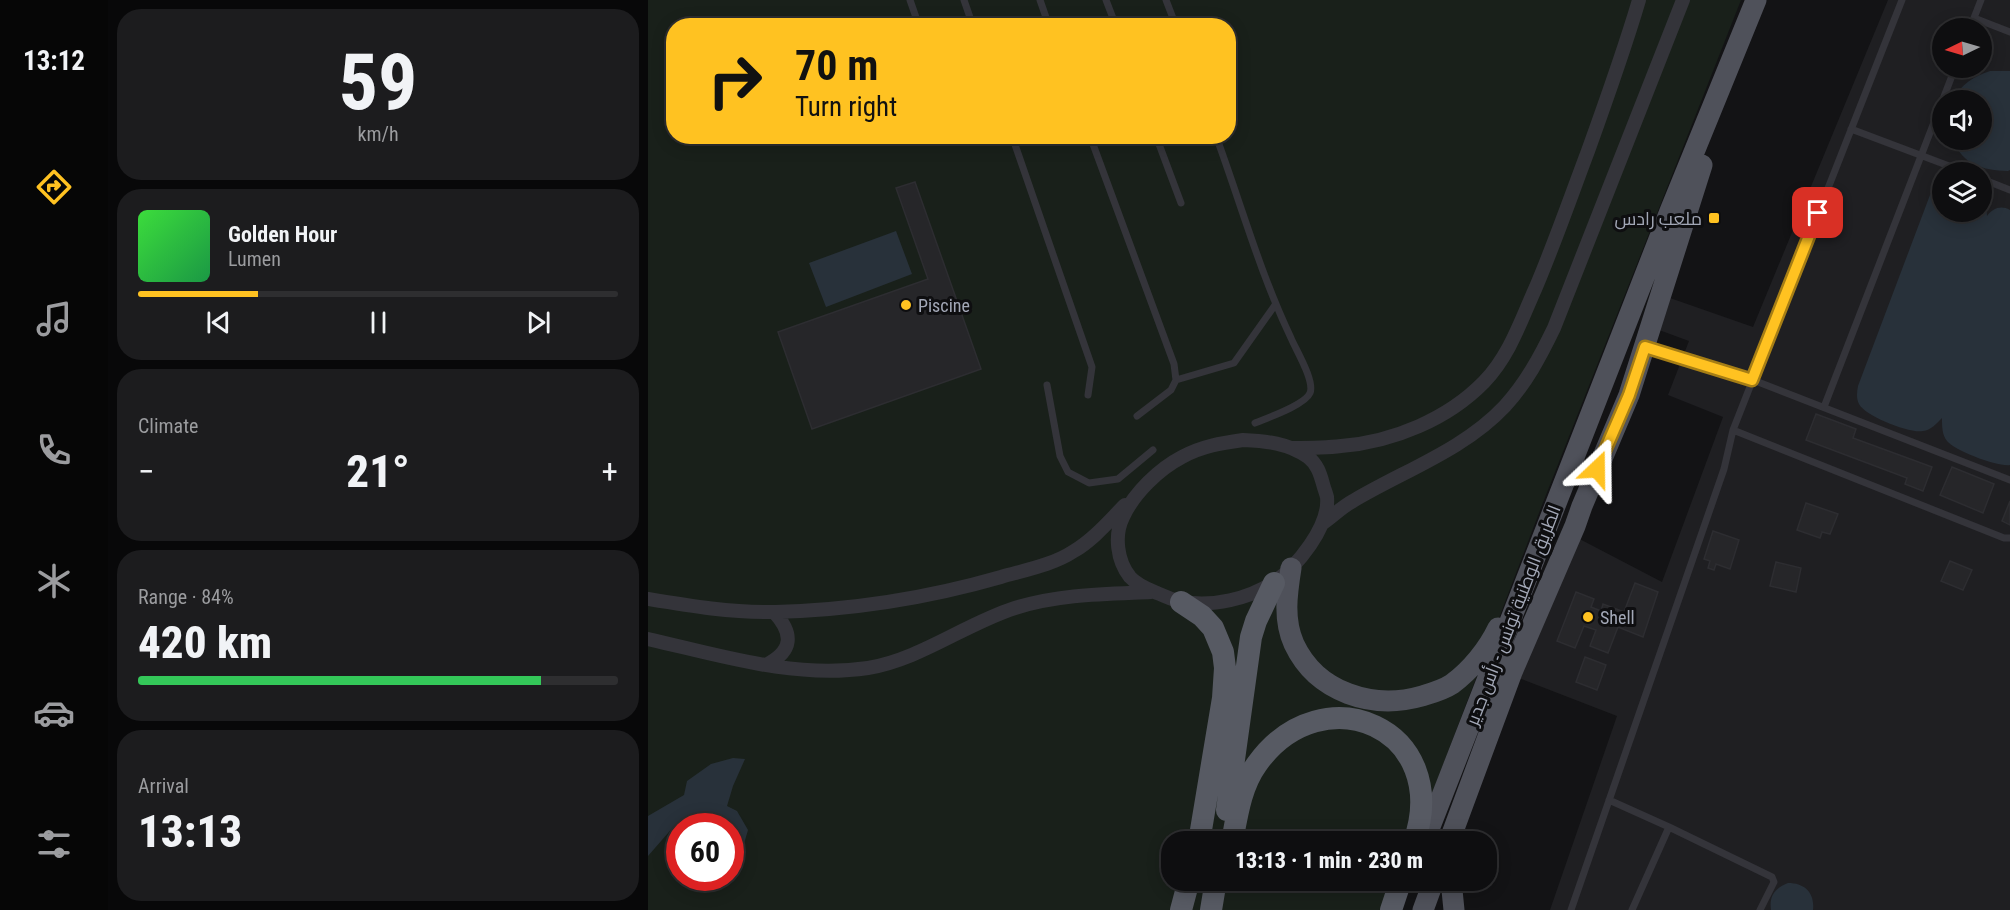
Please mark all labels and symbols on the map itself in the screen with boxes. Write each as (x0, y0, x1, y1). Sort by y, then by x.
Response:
north arrow (1932, 18, 1992, 78)
pin (1792, 187, 1843, 238)
place label: ملعب رادس (1615, 208, 1702, 230)
marker: ملعب رادس (1707, 211, 1721, 225)
place label: Piscine (918, 295, 970, 316)
marker: Piscine (899, 298, 913, 312)
position arrow (1565, 437, 1629, 501)
street label: الطريق الوطنية تونس - رأس جدير (1461, 502, 1567, 730)
place label: Shell (1600, 607, 1635, 628)
marker: Shell (1581, 610, 1595, 624)
speed limit sign: 60 (666, 813, 744, 891)

